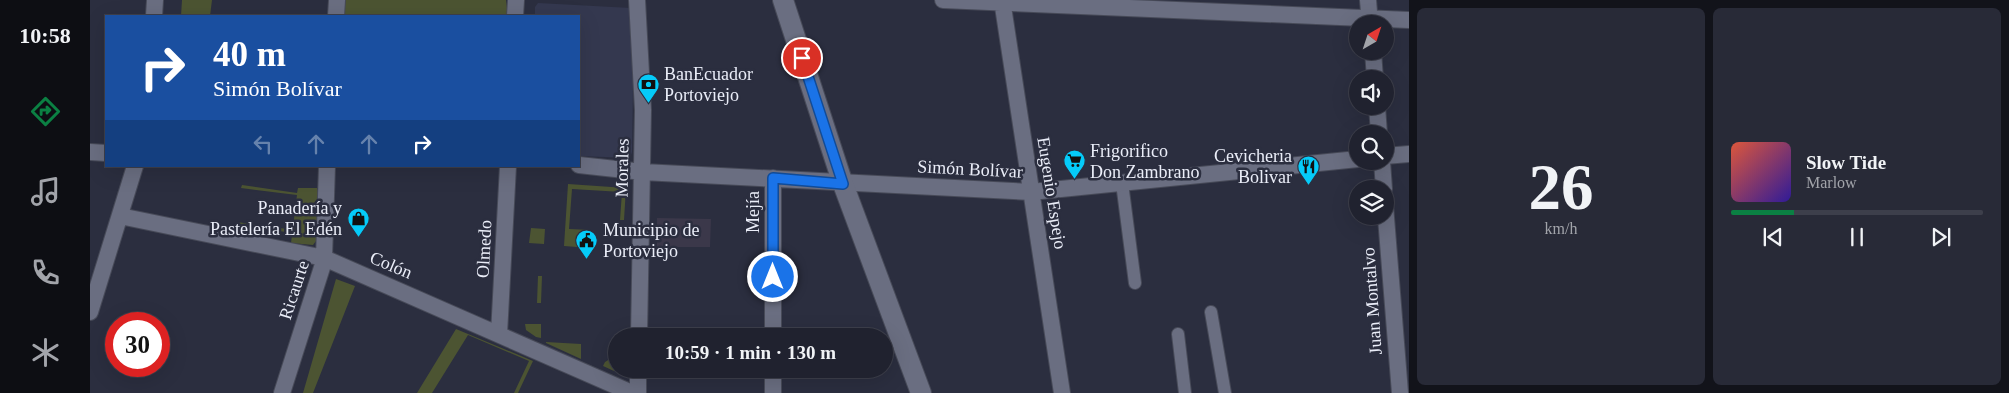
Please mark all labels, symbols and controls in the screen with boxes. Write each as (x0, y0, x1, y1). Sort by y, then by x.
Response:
north arrow (1349, 15, 1394, 60)
map controls (1349, 15, 1394, 225)
text: 10:58 (19, 23, 71, 48)
icon: right (130, 35, 195, 100)
text: 40 m (213, 35, 286, 74)
pin (781, 37, 823, 79)
icon: arrive (788, 44, 816, 72)
place label: BanEcuador Portoviejo (664, 64, 753, 105)
button: sound (1349, 70, 1394, 115)
bank icon: BanEcuador Portoviejo (636, 72, 660, 103)
text: Simón Bolívar (213, 76, 342, 101)
icon: directions (28, 94, 63, 129)
button: search (1349, 125, 1394, 170)
icon: left (249, 130, 277, 158)
icon: ahead (302, 130, 330, 158)
icon: ahead (355, 130, 383, 158)
icon: right (408, 130, 436, 158)
street label: Eugenio Espejo (1033, 135, 1071, 251)
street label: Morales (611, 138, 633, 198)
place label: Frigorifico Don Zambrano (1090, 141, 1199, 182)
place label: Cevicheria Bolivar (1214, 146, 1292, 187)
supermarket icon: Frigorifico Don Zambrano (1062, 149, 1086, 180)
text: 26 (1529, 151, 1594, 223)
text: Slow Tide (1806, 152, 1886, 173)
restaurant icon: Cevicheria Bolivar (1296, 154, 1320, 185)
street label: Simón Bolívar (917, 156, 1023, 182)
icon: music (28, 174, 63, 209)
text: Marlow (1806, 174, 1857, 191)
button: layers (1349, 180, 1394, 225)
street label: Mejía (743, 191, 763, 233)
place label: Panadería y Pastelería El Edén (210, 198, 342, 239)
shop icon: Panadería y Pastelería El Edén (346, 206, 370, 237)
street label: Olmedo (472, 220, 496, 278)
place label: Municipio de Portoviejo (603, 220, 700, 261)
text: km/h (1545, 220, 1577, 237)
icon: previous (1759, 223, 1787, 251)
icon: pause (1843, 223, 1871, 251)
icon: next (1927, 223, 1955, 251)
public building icon: Municipio de Portoviejo (575, 228, 599, 259)
street label: Colón (367, 247, 415, 283)
street label: Juan Montalvo (1358, 247, 1386, 355)
position arrow (746, 250, 798, 302)
icon: phone (28, 255, 63, 290)
street label: Ricaurte (275, 258, 313, 322)
speed limit sign: 30 (105, 312, 170, 377)
icon: climate (28, 335, 63, 370)
text: 10:59 · 1 min · 130 m (665, 342, 836, 363)

